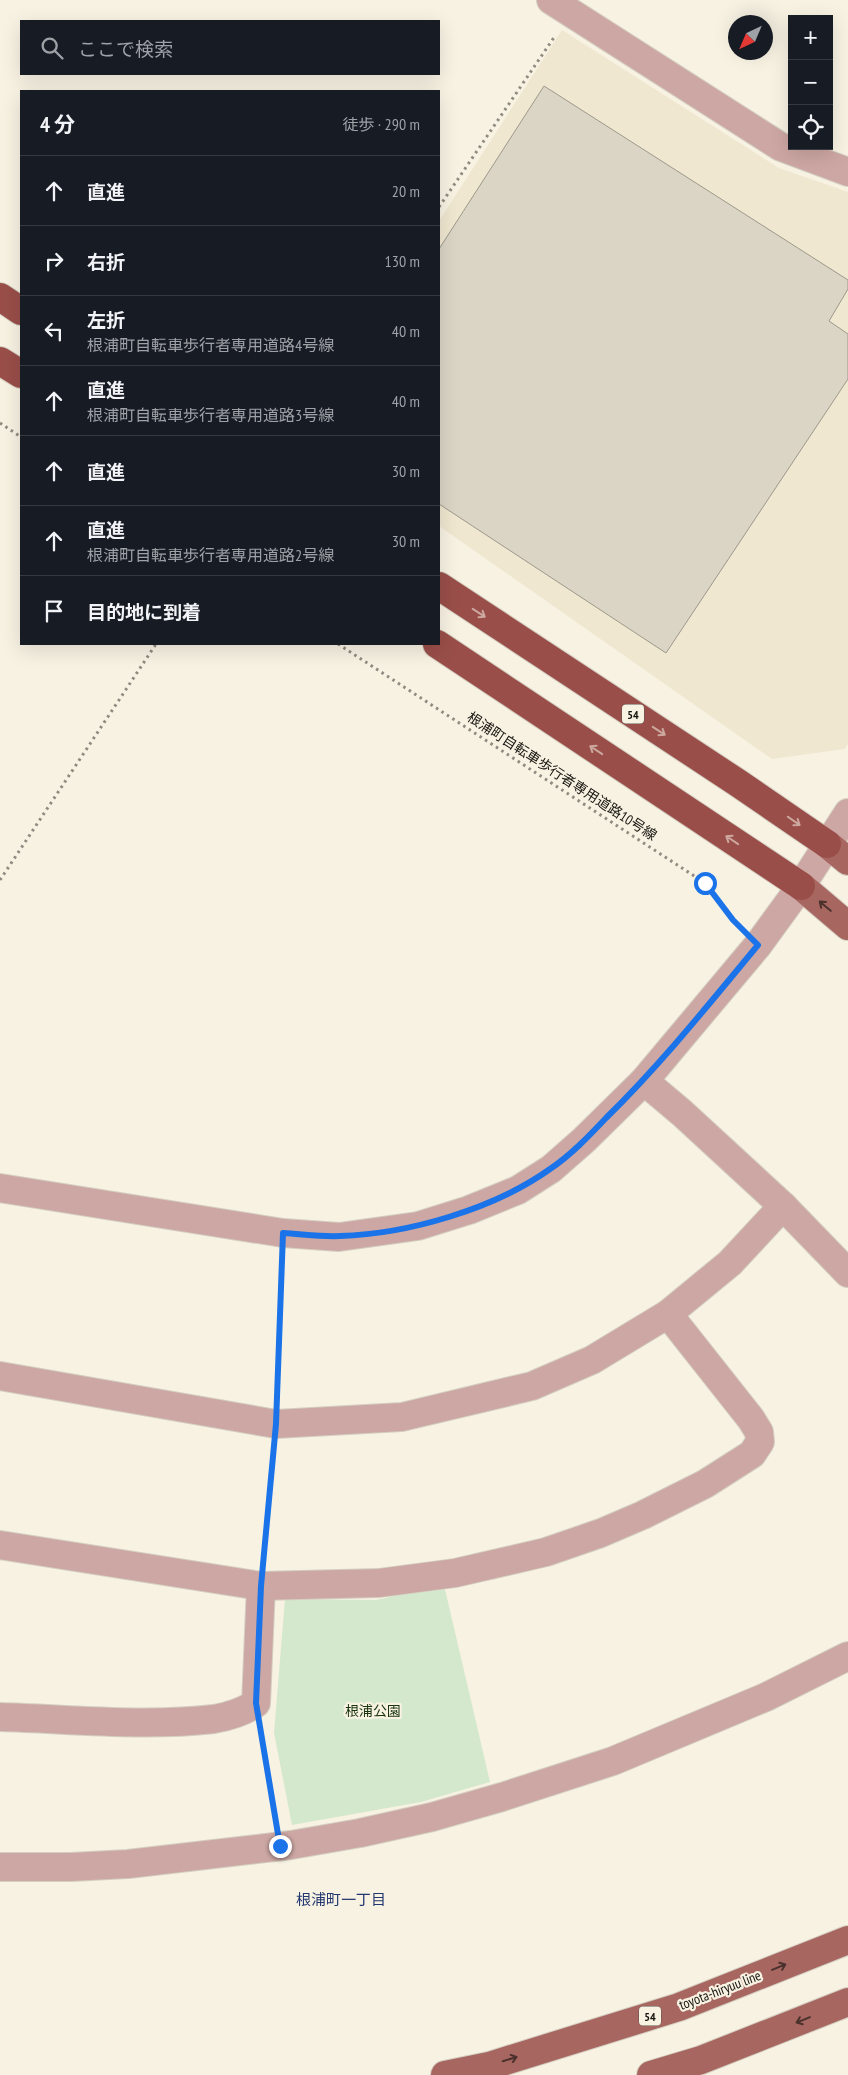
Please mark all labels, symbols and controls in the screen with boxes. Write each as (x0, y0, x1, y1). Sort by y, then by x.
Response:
north arrow (728, 15, 773, 60)
map controls (788, 15, 833, 150)
button: + (788, 15, 833, 60)
search box (20, 20, 440, 75)
icon: search (38, 34, 66, 62)
text: ここで検索 (78, 37, 173, 61)
button: − (788, 60, 833, 105)
button: locate (788, 105, 833, 150)
text: 4 分 (40, 111, 75, 138)
text: 徒歩 · 290 m (342, 114, 420, 134)
icon: ahead (40, 177, 68, 205)
text: 直進 (87, 180, 125, 204)
text: 20 m (392, 181, 420, 201)
icon: right (40, 247, 68, 275)
text: 右折 (87, 250, 125, 274)
text: 130 m (385, 251, 420, 271)
text: 左折 (87, 308, 125, 332)
icon: left (40, 317, 68, 345)
text: 40 m (392, 321, 420, 341)
text: 根浦町自転車歩行者専用道路4号線 (87, 335, 334, 355)
text: 直進 (87, 378, 125, 402)
icon: ahead (40, 387, 68, 415)
text: 40 m (392, 391, 420, 411)
text: 根浦町自転車歩行者専用道路3号線 (87, 405, 334, 425)
icon: ahead (40, 457, 68, 485)
text: 直進 (87, 460, 125, 484)
text: 30 m (392, 461, 420, 481)
text: 直進 (87, 518, 125, 542)
icon: ahead (40, 527, 68, 555)
text: 30 m (392, 531, 420, 551)
text: 根浦町自転車歩行者専用道路2号線 (87, 545, 334, 565)
icon: arrive (40, 597, 68, 625)
text: 目的地に到着 (87, 600, 201, 624)
one-way arrow (472, 608, 486, 618)
road number: 54 (622, 704, 644, 724)
street label: 根浦町自転車歩行者専用道路10号線 (464, 708, 660, 844)
one-way arrow (652, 726, 666, 736)
one-way arrow (590, 745, 604, 755)
one-way arrow (787, 816, 801, 826)
one-way arrow (725, 835, 739, 845)
route start (694, 872, 717, 895)
one-way arrow (818, 900, 831, 911)
park label: 根浦公園 (345, 1702, 401, 1720)
route end (269, 1835, 292, 1858)
district label: 根浦町一丁目 (296, 1890, 386, 1909)
one-way arrow (771, 1962, 786, 1971)
street label: toyota-hiryuu line (677, 1966, 764, 2014)
road number: 54 (639, 2006, 661, 2025)
one-way arrow (796, 2015, 811, 2025)
one-way arrow (501, 2054, 517, 2064)

